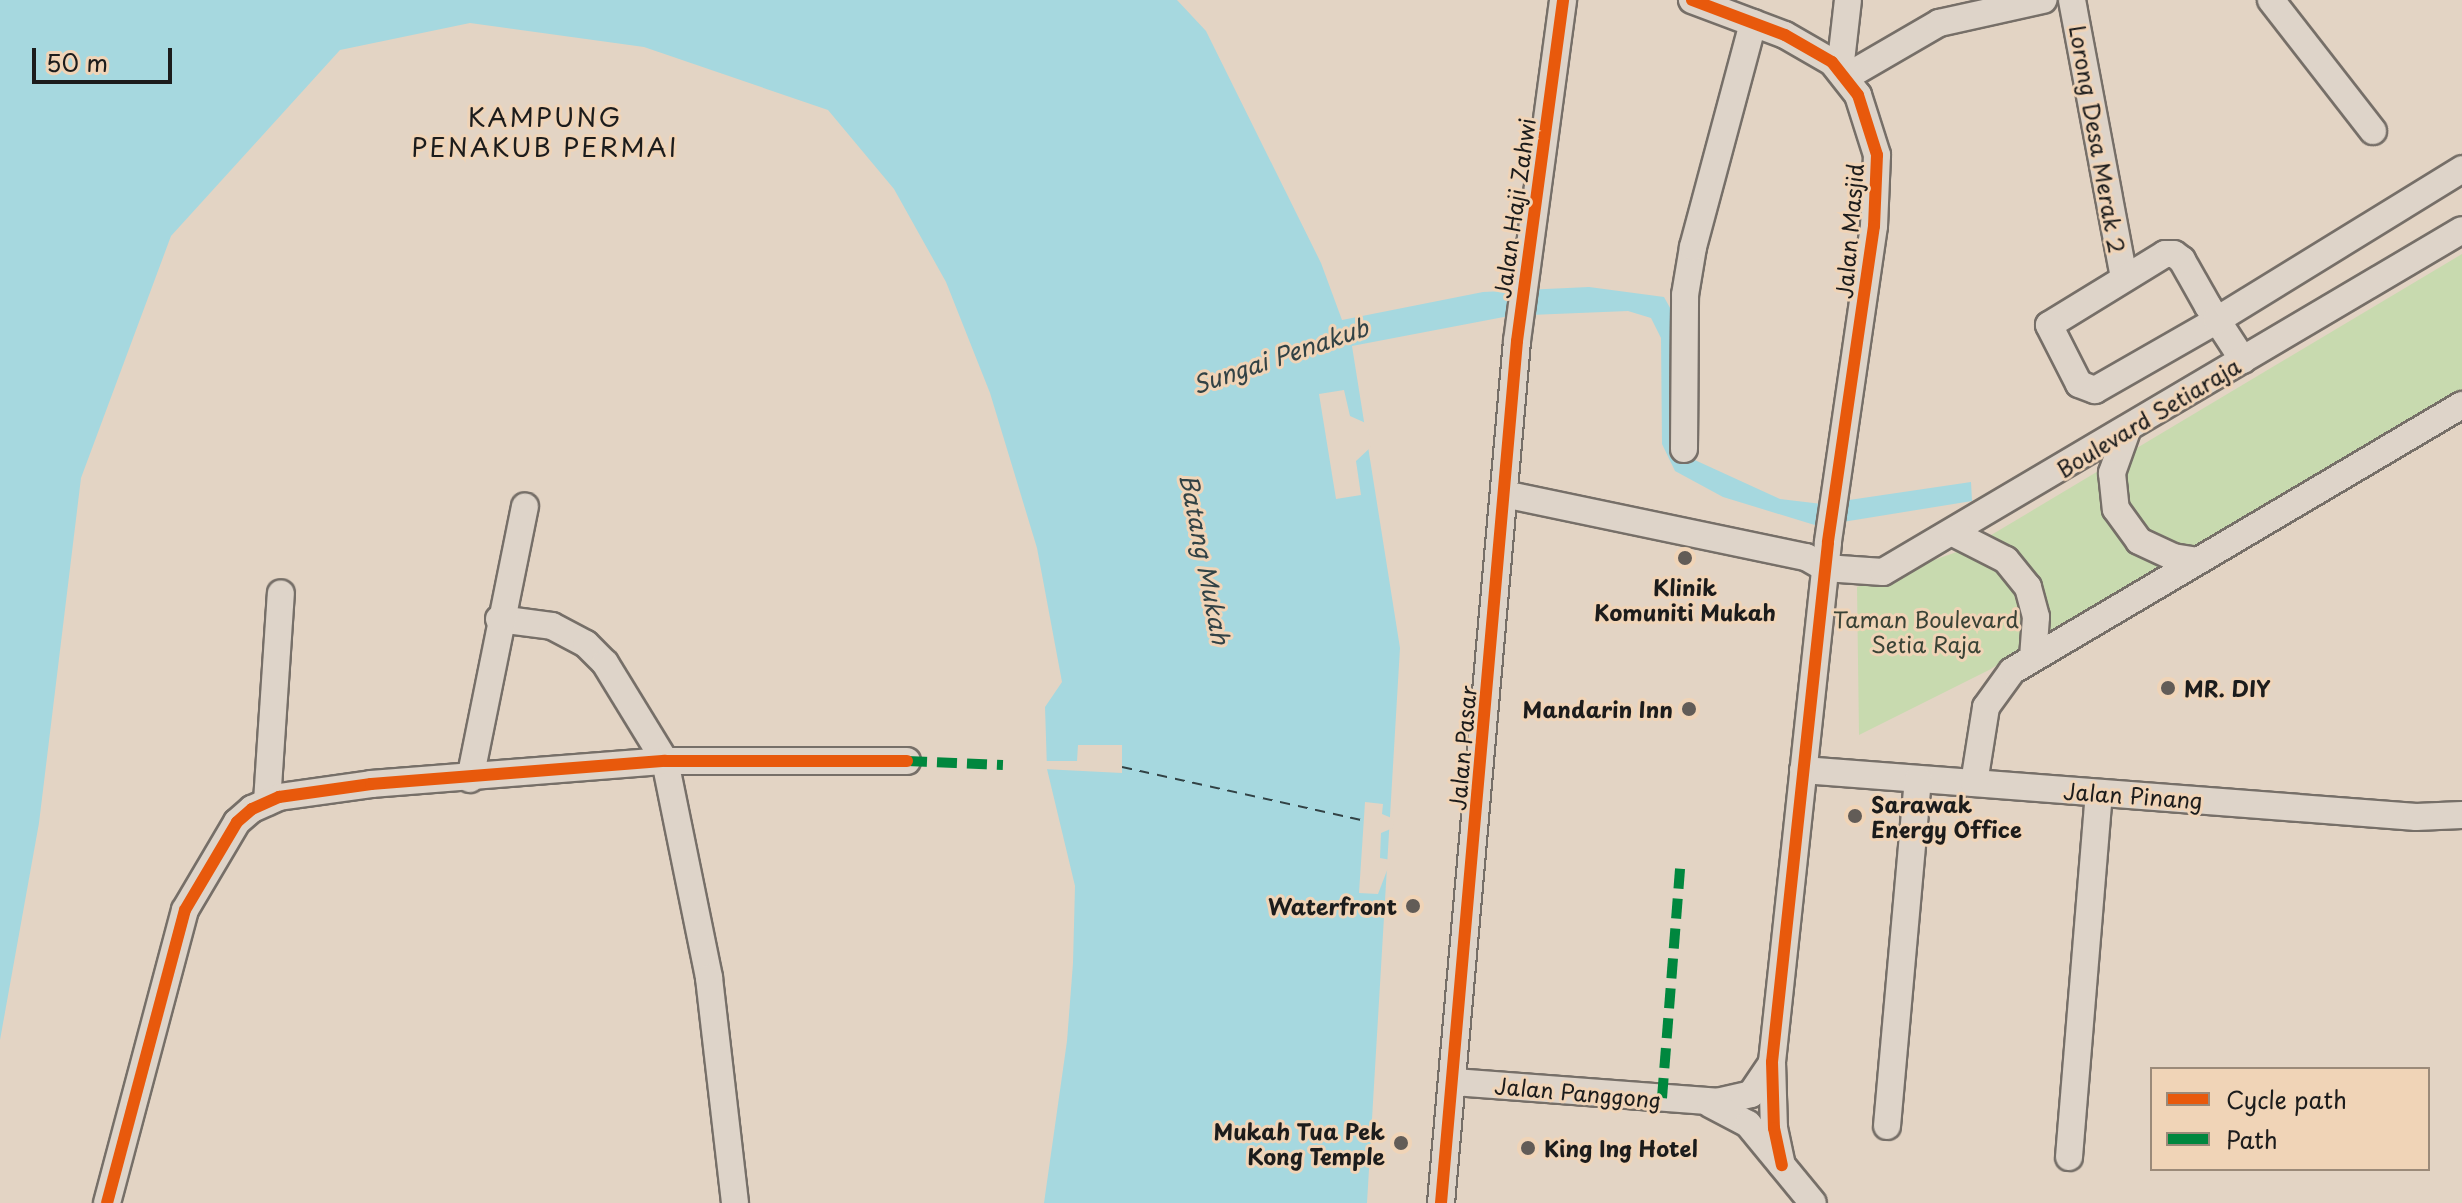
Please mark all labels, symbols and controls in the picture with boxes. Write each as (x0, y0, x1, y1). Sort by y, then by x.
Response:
street label: Lorong Desa Merak 2 (2065, 23, 2131, 255)
scale bar (36, 32, 176, 82)
text: 50 m (46, 44, 108, 80)
district label: KAMPUNG PENAKUB PERMAI (410, 101, 680, 162)
street label: Jalan Haji Zahwi (1488, 117, 1540, 299)
street label: Jalan Masjid (1830, 162, 1868, 300)
water label: Sungai Penakub (1188, 312, 1372, 400)
street label: Boulevard Setiaraja (2051, 352, 2245, 482)
water label: Batang Mukah (1174, 472, 1236, 646)
marker: Klinik Komuniti Mukah (1674, 547, 1696, 569)
place label: Klinik Komuniti Mukah (1593, 573, 1777, 624)
park label: Taman Boulevard Setia Raja (1833, 605, 2019, 656)
place label: MR. DIY (2184, 675, 2273, 701)
marker: MR. DIY (2159, 679, 2177, 697)
street label: Jalan Pasar (1443, 684, 1481, 812)
place label: Mandarin Inn (1522, 696, 1673, 722)
marker: Mandarin Inn (1680, 700, 1698, 718)
street label: Jalan Pinang (2062, 777, 2204, 813)
place label: Sarawak Energy Office (1871, 790, 2023, 842)
marker: Sarawak Energy Office (1846, 807, 1864, 825)
place label: Waterfront (1268, 893, 1397, 919)
marker: Waterfront (1404, 897, 1422, 915)
legend (2150, 1067, 2430, 1171)
street label: Jalan Panggong (1493, 1071, 1663, 1113)
text: Cycle path (2226, 1081, 2347, 1117)
place label: Mukah Tua Pek Kong Temple (1213, 1117, 1385, 1168)
text: Path (2226, 1121, 2278, 1157)
marker: Mukah Tua Pek Kong Temple (1392, 1134, 1410, 1152)
place label: King Ing Hotel (1544, 1135, 1701, 1161)
marker: King Ing Hotel (1519, 1139, 1537, 1157)

